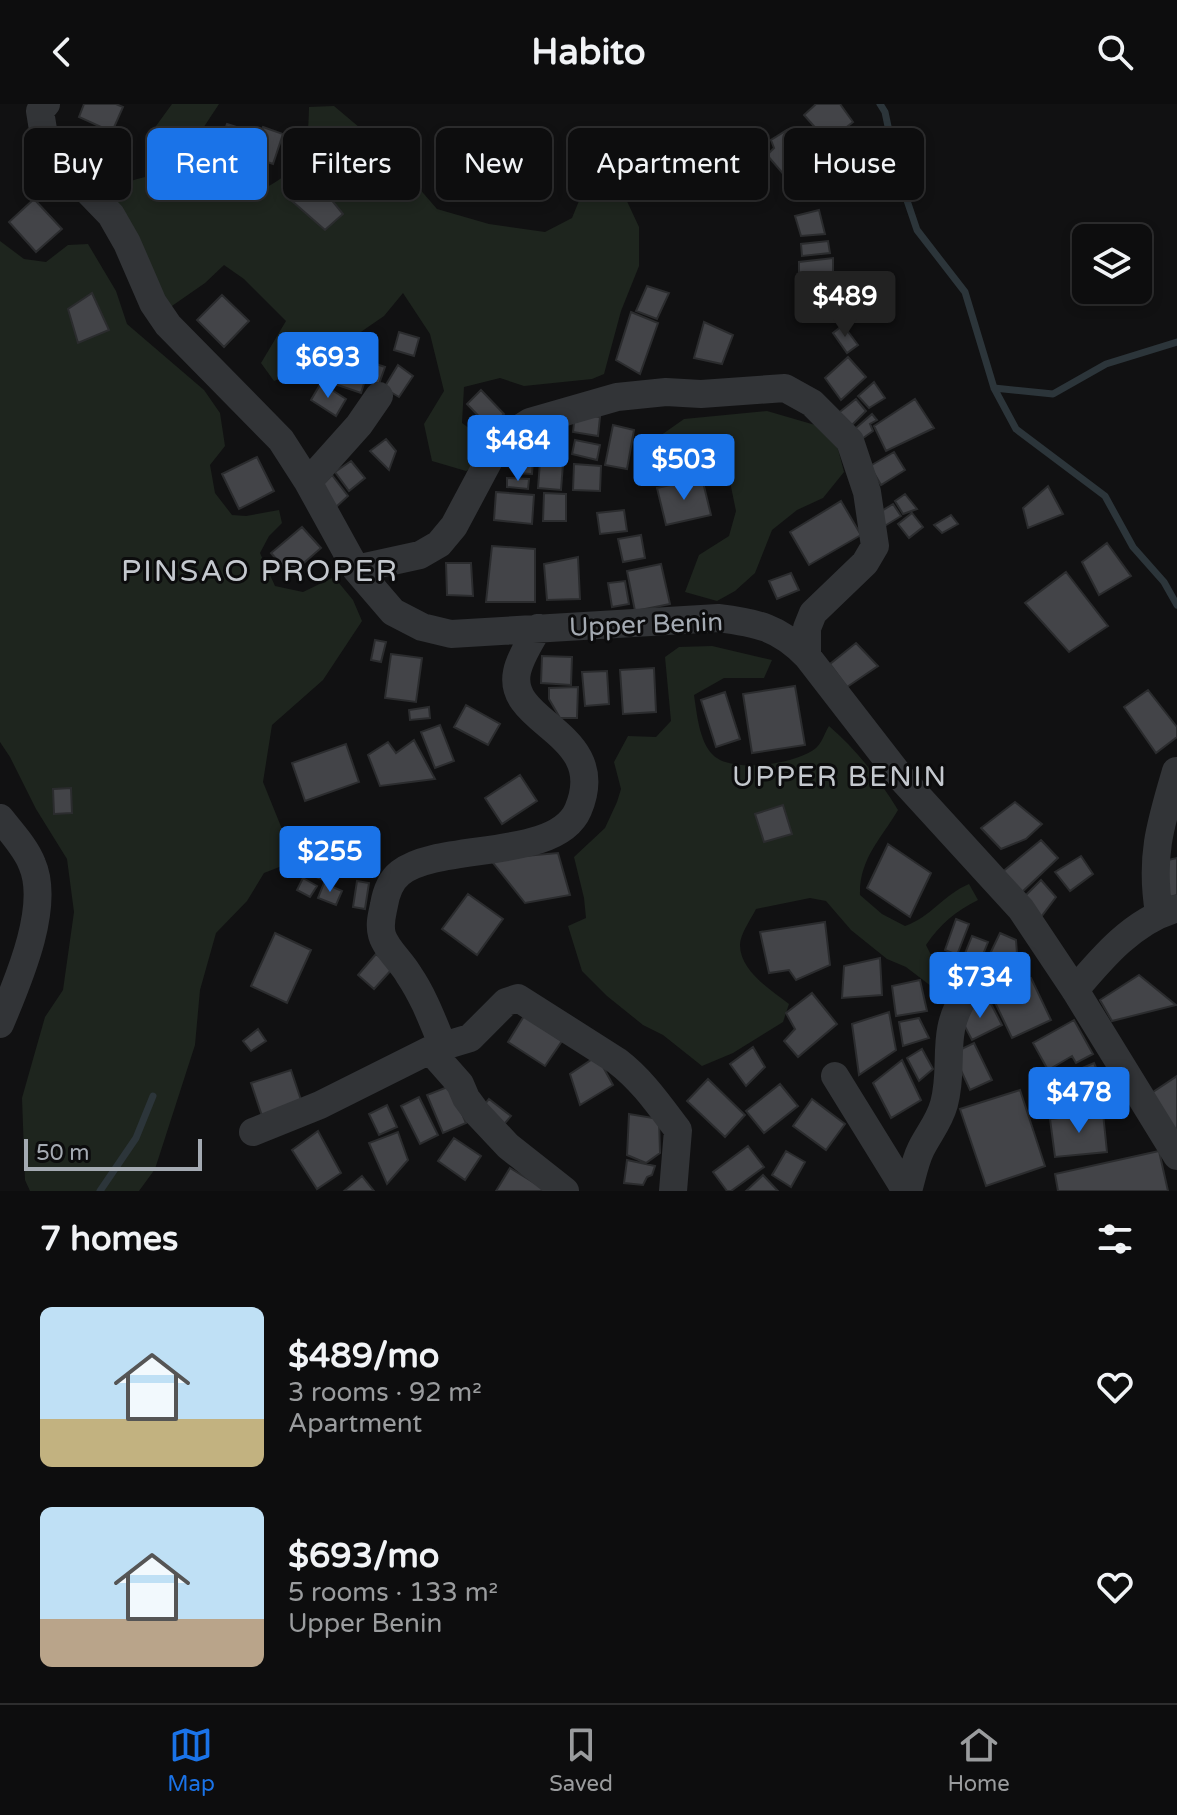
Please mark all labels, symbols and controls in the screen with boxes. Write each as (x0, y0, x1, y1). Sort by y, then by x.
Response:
icon: back (40, 30, 84, 74)
icon: search (1093, 30, 1137, 74)
text: Habito (531, 31, 646, 74)
chip: Buy (24, 128, 131, 200)
chip: Rent (147, 128, 267, 200)
chip: Filters (283, 128, 420, 200)
chip: New (436, 128, 552, 200)
chip: Apartment (568, 128, 768, 200)
chip: House (784, 128, 924, 200)
map controls (1072, 224, 1152, 304)
button: layers (1072, 224, 1152, 304)
pin: $489 (798, 271, 892, 339)
text: $489 (812, 281, 878, 312)
pin: $693 (281, 332, 375, 400)
text: $693 (295, 342, 361, 373)
pin: $484 (471, 415, 565, 483)
text: $484 (485, 425, 551, 456)
pin: $503 (637, 434, 731, 502)
text: $503 (651, 444, 717, 475)
district label: PINSAO PROPER (121, 553, 399, 590)
street label: Upper Benin (568, 606, 724, 643)
district label: UPPER BENIN (732, 760, 948, 794)
pin: $255 (283, 826, 377, 894)
text: $255 (297, 836, 363, 867)
pin: $734 (933, 952, 1027, 1020)
text: $734 (947, 962, 1013, 993)
pin: $478 (1032, 1067, 1126, 1135)
text: $478 (1046, 1077, 1112, 1108)
scale bar (24, 1135, 202, 1171)
text: 50 m (36, 1140, 90, 1166)
icon: filters (1093, 1217, 1137, 1261)
text: 7 homes (40, 1219, 178, 1260)
text: $489/mo (288, 1336, 439, 1377)
icon: home (104, 1339, 200, 1435)
icon: heart (1093, 1365, 1137, 1409)
text: 3 rooms · 92 m² (288, 1377, 482, 1408)
text: Apartment (288, 1408, 422, 1439)
text: $693/mo (288, 1536, 439, 1577)
icon: home (104, 1539, 200, 1635)
icon: heart (1093, 1565, 1137, 1609)
text: 5 rooms · 133 m² (288, 1577, 498, 1608)
text: Upper Benin (288, 1608, 442, 1639)
tab: Map (167, 1723, 215, 1797)
tab: Saved (549, 1723, 613, 1797)
tab: Home (947, 1723, 1010, 1797)

